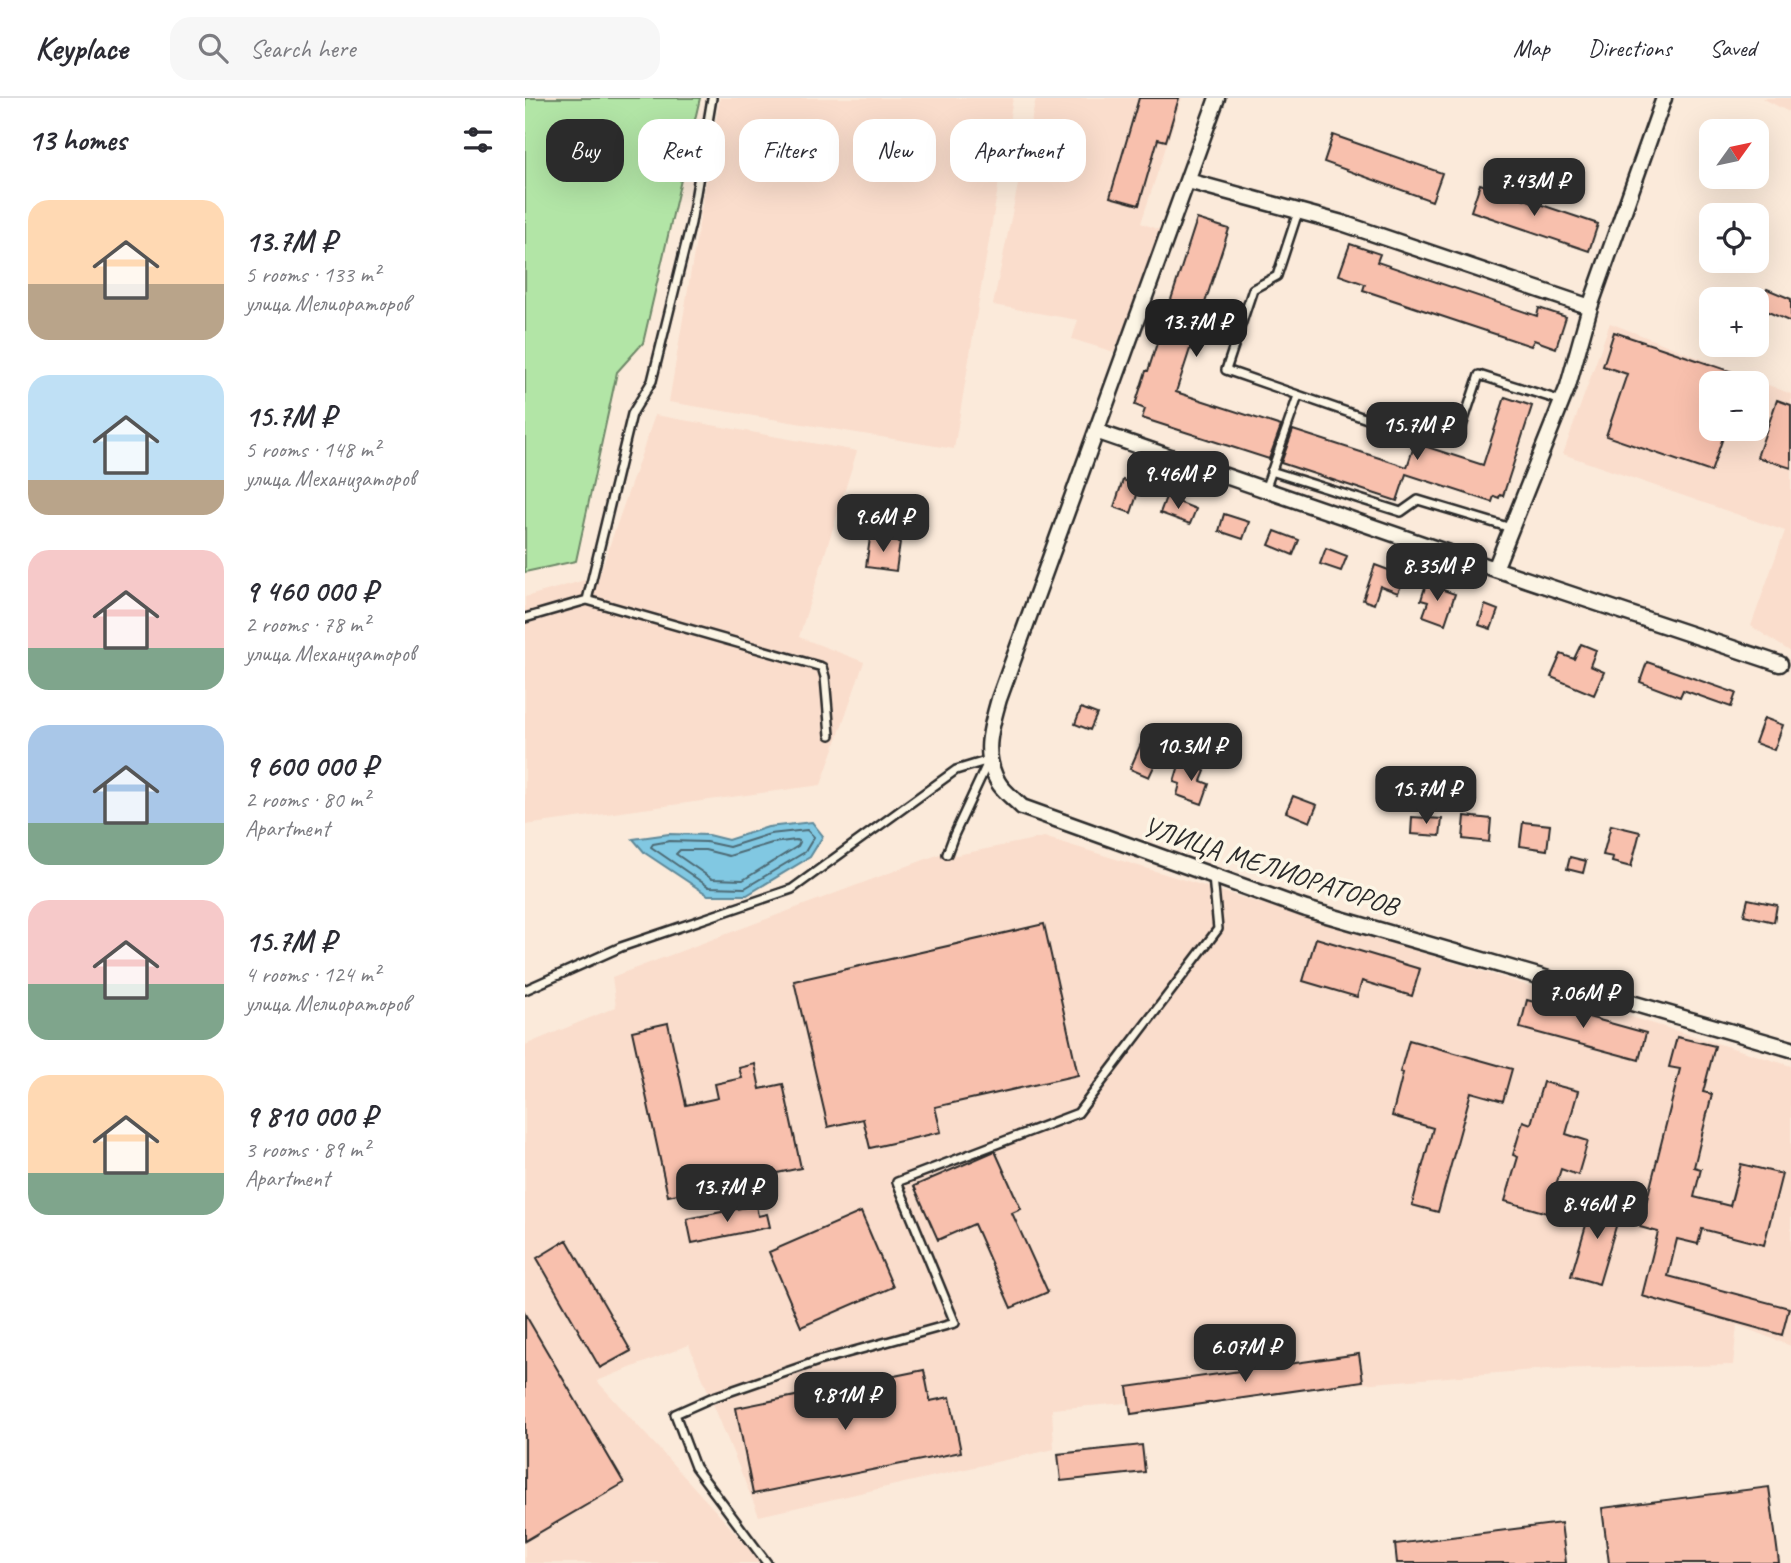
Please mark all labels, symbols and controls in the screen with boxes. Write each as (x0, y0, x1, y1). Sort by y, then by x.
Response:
search box (170, 17, 660, 80)
text: Keyplace (35, 27, 128, 69)
icon: search (194, 29, 232, 67)
text: Search here (250, 32, 356, 65)
text: Map (1513, 33, 1550, 63)
text: Directions (1588, 33, 1671, 63)
text: Saved (1709, 33, 1756, 63)
chip: Buy (546, 119, 624, 182)
chip: Rent (638, 119, 725, 182)
chip: Filters (739, 119, 839, 182)
chip: New (853, 119, 936, 182)
chip: Apartment (950, 119, 1086, 182)
north arrow (1699, 119, 1769, 189)
map controls (1699, 119, 1769, 441)
text: 13 homes (28, 121, 126, 159)
icon: filters (459, 121, 497, 159)
pin: 7.43M ₽ (1469, 158, 1599, 218)
text: 7.43M ₽ (1499, 166, 1569, 195)
button: locate (1699, 203, 1769, 273)
text: 13.7M ₽ (245, 222, 336, 260)
icon: home (84, 228, 168, 312)
text: 5 rooms · 133 m² (245, 260, 380, 289)
button: + (1699, 287, 1769, 357)
text: улица Мелиораторов (245, 289, 409, 318)
pin: 13.7M ₽ (1131, 300, 1261, 359)
text: 13.7M ₽ (1161, 307, 1231, 336)
button: − (1699, 371, 1769, 441)
text: 15.7M ₽ (245, 397, 335, 435)
pin: 15.7M ₽ (1352, 402, 1482, 462)
icon: home (84, 403, 168, 487)
text: 15.7M ₽ (1382, 410, 1452, 439)
text: 5 rooms · 148 m² (245, 435, 380, 464)
pin: 9.46M ₽ (1113, 452, 1243, 511)
text: 9.46M ₽ (1143, 459, 1213, 488)
text: улица Механизаторов (245, 464, 415, 493)
pin: 9.6M ₽ (826, 494, 940, 554)
text: 9.6M ₽ (853, 502, 913, 531)
pin: 8.35M ₽ (1372, 544, 1502, 603)
text: 8.35M ₽ (1402, 551, 1472, 580)
text: 9 460 000 ₽ (245, 572, 377, 610)
icon: home (84, 578, 168, 662)
text: 2 rooms · 78 m² (245, 610, 369, 639)
text: улица Механизаторов (245, 639, 415, 668)
pin: 10.3M ₽ (1126, 724, 1256, 783)
text: 10.3M ₽ (1156, 731, 1226, 760)
text: 9 600 000 ₽ (245, 747, 377, 785)
icon: home (84, 753, 168, 837)
pin: 15.7M ₽ (1361, 766, 1491, 826)
text: 15.7M ₽ (1391, 774, 1461, 803)
text: 2 rooms · 80 m² (245, 785, 369, 814)
street label: УЛИЦА МЕЛИОРАТОРОВ (1138, 808, 1405, 925)
text: Apartment (245, 814, 330, 843)
text: 15.7M ₽ (245, 922, 335, 960)
icon: home (84, 928, 168, 1012)
text: 4 rooms · 124 m² (245, 960, 380, 989)
pin: 7.06M ₽ (1518, 970, 1648, 1030)
text: 7.06M ₽ (1548, 978, 1618, 1007)
text: улица Мелиораторов (245, 989, 409, 1018)
text: 9 810 000 ₽ (245, 1097, 376, 1135)
icon: home (84, 1103, 168, 1187)
text: 3 rooms · 89 m² (245, 1135, 369, 1164)
text: Apartment (245, 1164, 330, 1193)
pin: 13.7M ₽ (662, 1164, 792, 1224)
text: 13.7M ₽ (692, 1172, 762, 1201)
pin: 8.46M ₽ (1532, 1182, 1662, 1241)
text: 8.46M ₽ (1562, 1189, 1632, 1218)
pin: 6.07M ₽ (1180, 1324, 1310, 1384)
text: 6.07M ₽ (1210, 1332, 1280, 1361)
pin: 9.81M ₽ (780, 1372, 910, 1432)
text: 9.81M ₽ (810, 1380, 880, 1409)

